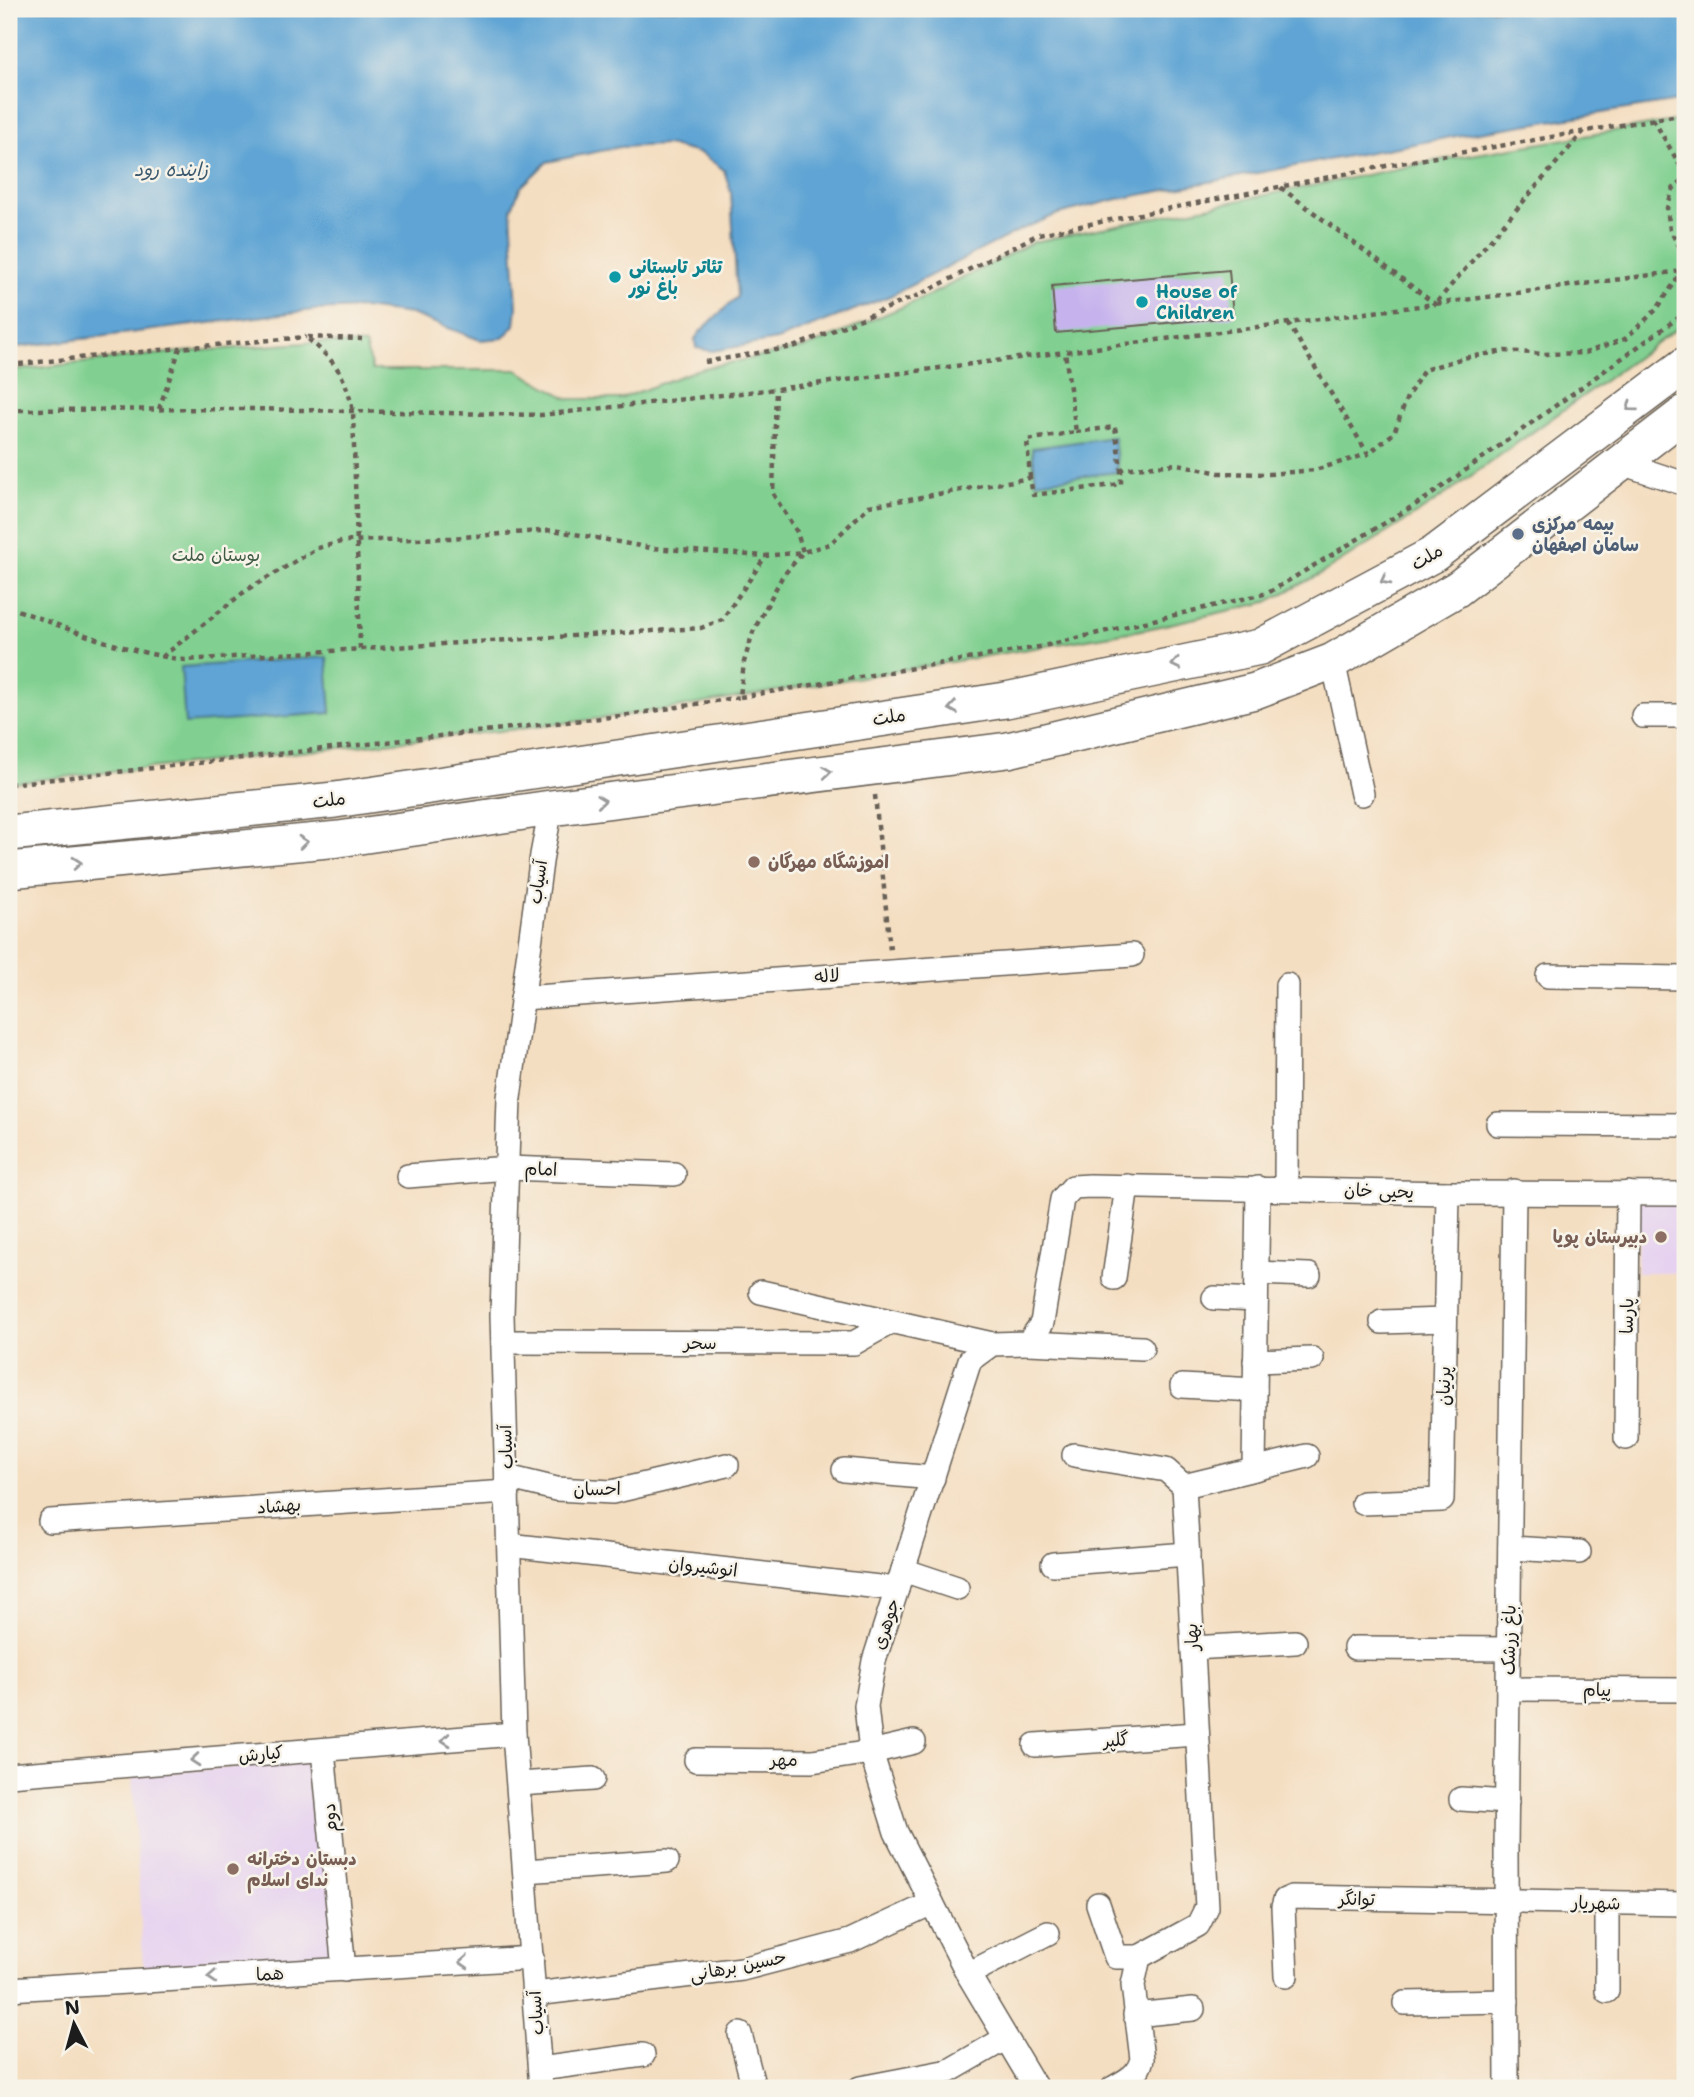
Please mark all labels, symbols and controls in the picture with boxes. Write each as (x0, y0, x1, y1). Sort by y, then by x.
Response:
water label: زاینده رود (134, 157, 209, 182)
place label: تئاتر تابستانی باغ نور (628, 255, 723, 300)
marker: تئاتر تابستانی باغ نور (607, 269, 623, 285)
place label: House of Children (1156, 280, 1238, 325)
marker: House of Children (1134, 294, 1150, 310)
one-way arrow (1626, 398, 1639, 411)
place label: بیمه مرکزی سامان اصفهان (1532, 512, 1639, 557)
marker: بیمه مرکزی سامان اصفهان (1510, 526, 1526, 542)
street label: ملت (1407, 538, 1447, 576)
park label: بوستان ملت (172, 543, 260, 567)
one-way arrow (1380, 572, 1393, 585)
one-way arrow (1170, 656, 1182, 671)
one-way arrow (947, 700, 959, 715)
street label: ملت (871, 703, 907, 731)
one-way arrow (821, 764, 833, 779)
street label: ملت (311, 786, 347, 814)
one-way arrow (596, 794, 607, 809)
one-way arrow (298, 835, 309, 850)
place label: اموزشگاه مهرگان (768, 850, 889, 874)
marker: اموزشگاه مهرگان (746, 854, 762, 870)
one-way arrow (72, 856, 83, 871)
street label: آسیاب (523, 857, 553, 906)
street label: لاله (814, 963, 840, 989)
street label: امام (524, 1156, 558, 1184)
street label: یحیی خان (1344, 1178, 1414, 1204)
place label: دبیرستان پویا (1553, 1225, 1647, 1249)
marker: دبیرستان پویا (1653, 1229, 1669, 1245)
street label: پارسا (1615, 1298, 1639, 1334)
street label: سحر (681, 1331, 717, 1355)
street label: پرنیان (1432, 1366, 1456, 1406)
street label: آسیاب (493, 1423, 519, 1470)
street label: احسان (573, 1477, 621, 1501)
street label: بهشاد (256, 1492, 302, 1520)
street label: انوشیروان (667, 1551, 739, 1583)
street label: جوهری (866, 1595, 906, 1653)
street label: باغ زرشک (1496, 1605, 1522, 1675)
street label: بهار (1179, 1623, 1205, 1653)
street label: پیام (1583, 1678, 1611, 1704)
street label: گلپر (1100, 1727, 1130, 1753)
one-way arrow (440, 1732, 451, 1747)
street label: کیارش (237, 1740, 285, 1768)
street label: مهر (768, 1748, 798, 1772)
one-way arrow (189, 1752, 200, 1767)
street label: دوم (317, 1802, 345, 1834)
place label: دبستان دخترانه ندای اسلام (247, 1847, 357, 1894)
marker: دبستان دخترانه ندای اسلام (225, 1861, 241, 1877)
street label: توانگر (1337, 1887, 1376, 1911)
street label: شهریار (1569, 1891, 1621, 1915)
street label: حسین برهانی (687, 1945, 789, 1987)
one-way arrow (458, 1955, 469, 1970)
street label: هما (255, 1961, 285, 1987)
one-way arrow (206, 1970, 217, 1985)
north arrow (38, 1988, 108, 2058)
street label: آسیاب (522, 1988, 550, 2036)
text: N (63, 1994, 81, 2021)

